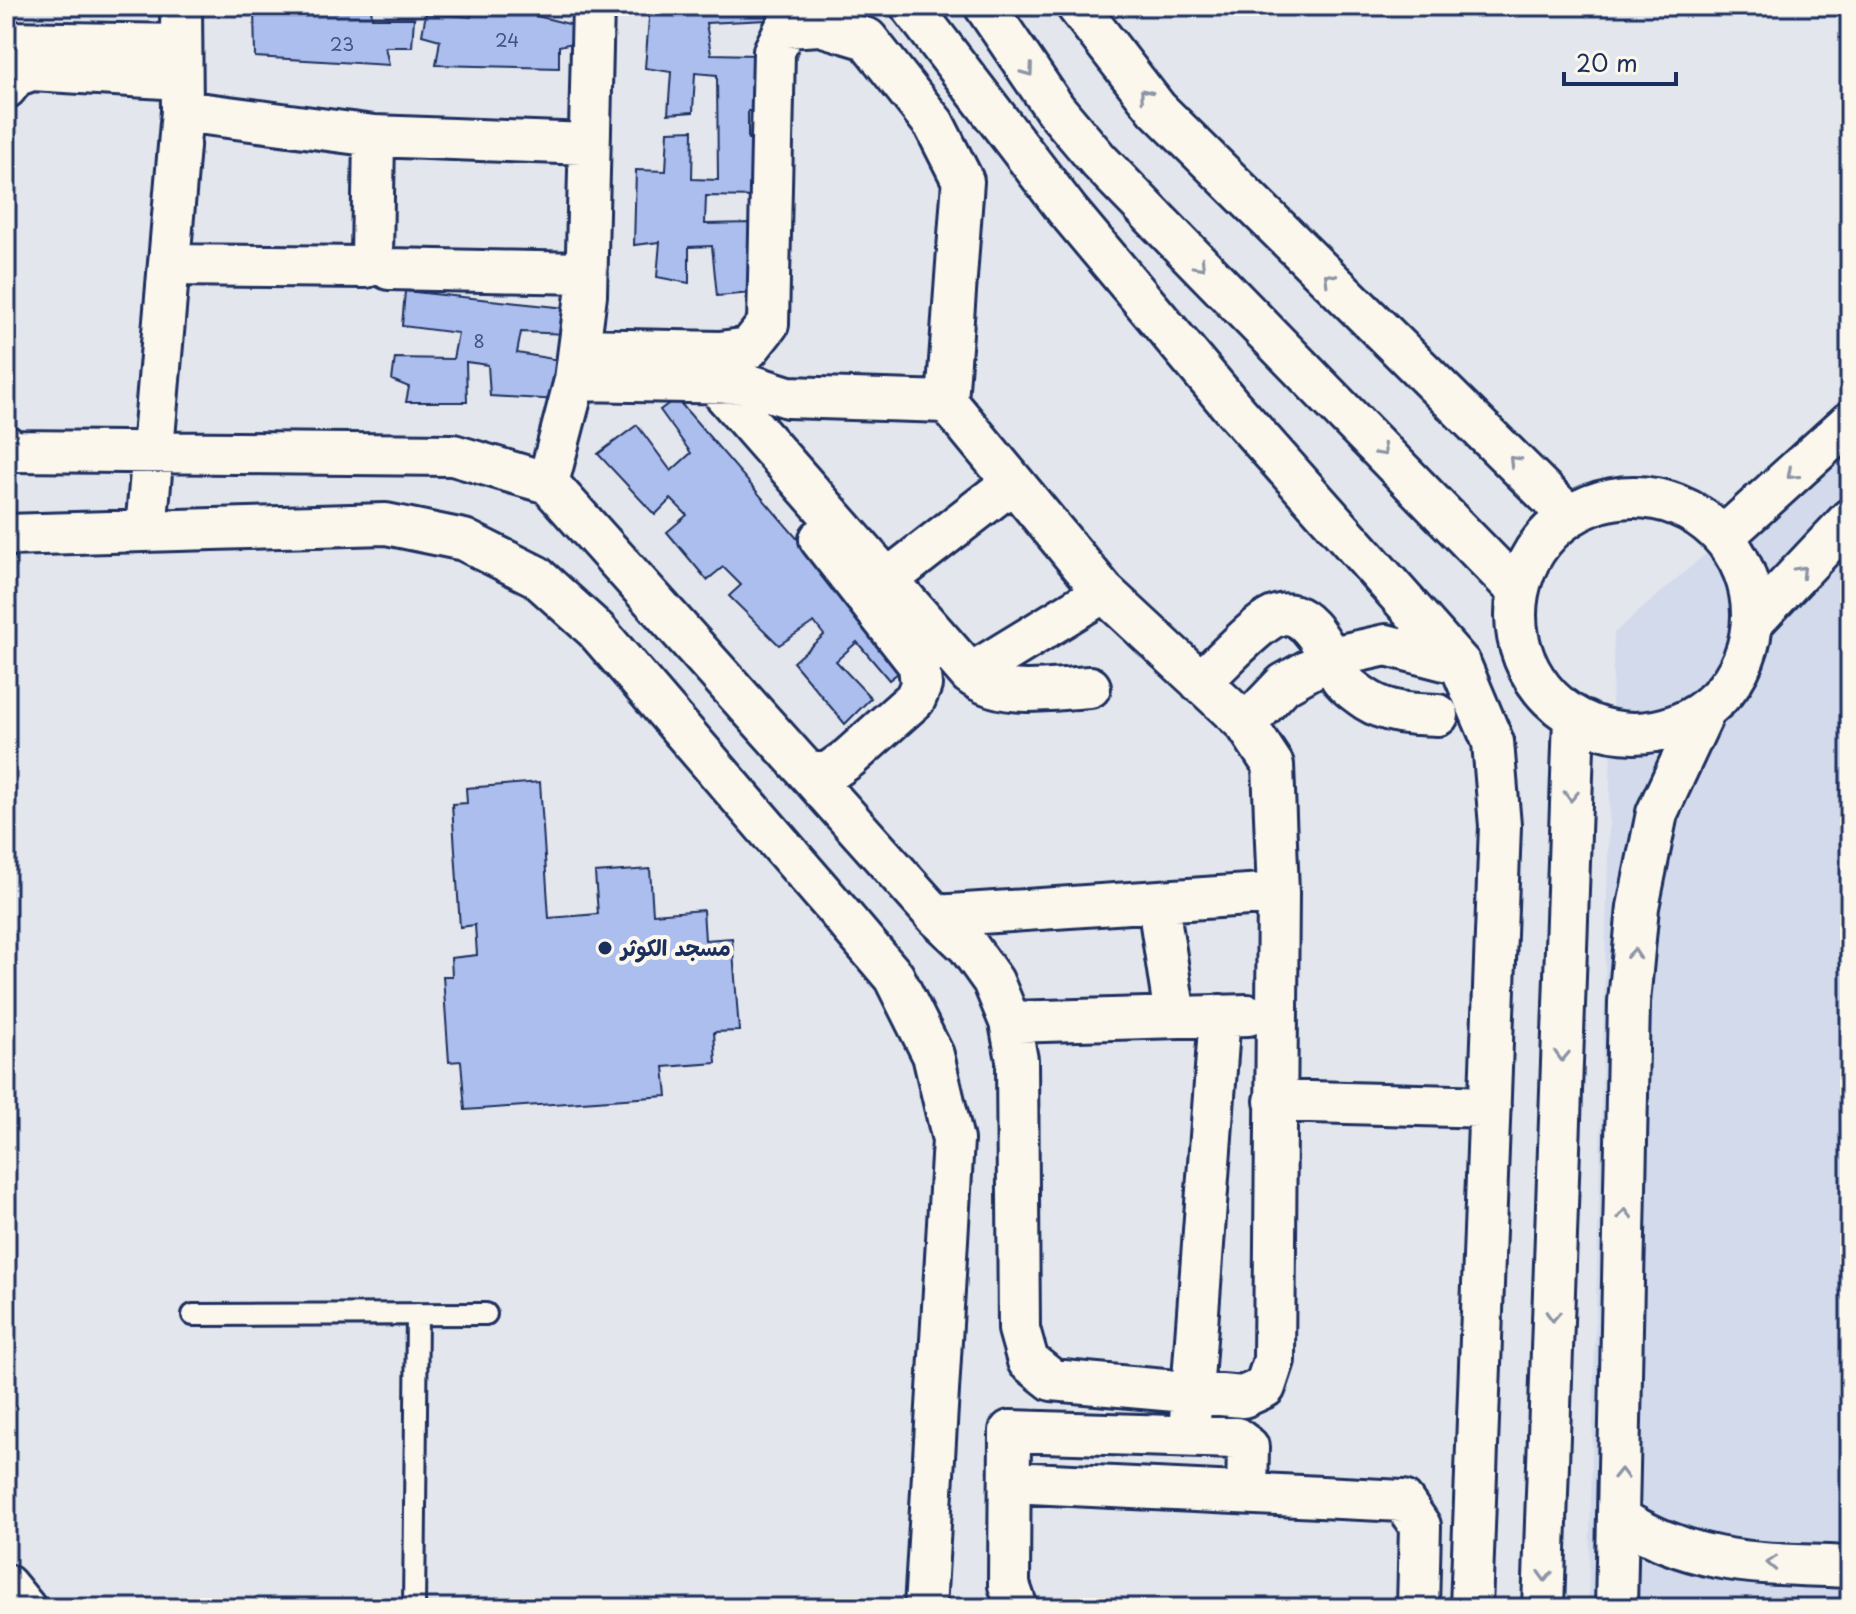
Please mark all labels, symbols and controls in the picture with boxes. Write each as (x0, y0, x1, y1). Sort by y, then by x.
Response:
house number: 24 (495, 26, 519, 53)
house number: 23 (330, 30, 354, 57)
scale bar (1564, 36, 1676, 86)
text: 20 m (1576, 44, 1638, 80)
one-way arrow (1018, 63, 1032, 77)
one-way arrow (1140, 89, 1155, 104)
one-way arrow (1191, 256, 1206, 270)
one-way arrow (1324, 273, 1338, 288)
house number: 8 (473, 327, 485, 354)
one-way arrow (1373, 442, 1387, 456)
one-way arrow (1508, 456, 1523, 470)
one-way arrow (1787, 465, 1802, 479)
one-way arrow (1792, 566, 1806, 580)
one-way arrow (1563, 790, 1580, 803)
place label: مسجد الكوثر (619, 930, 731, 963)
marker: مسجد الكوثر (596, 939, 614, 957)
one-way arrow (1625, 947, 1642, 960)
one-way arrow (1554, 1050, 1571, 1063)
one-way arrow (1617, 1207, 1634, 1220)
one-way arrow (1545, 1310, 1562, 1323)
one-way arrow (1612, 1467, 1630, 1480)
one-way arrow (1765, 1555, 1778, 1572)
one-way arrow (1536, 1570, 1553, 1583)

